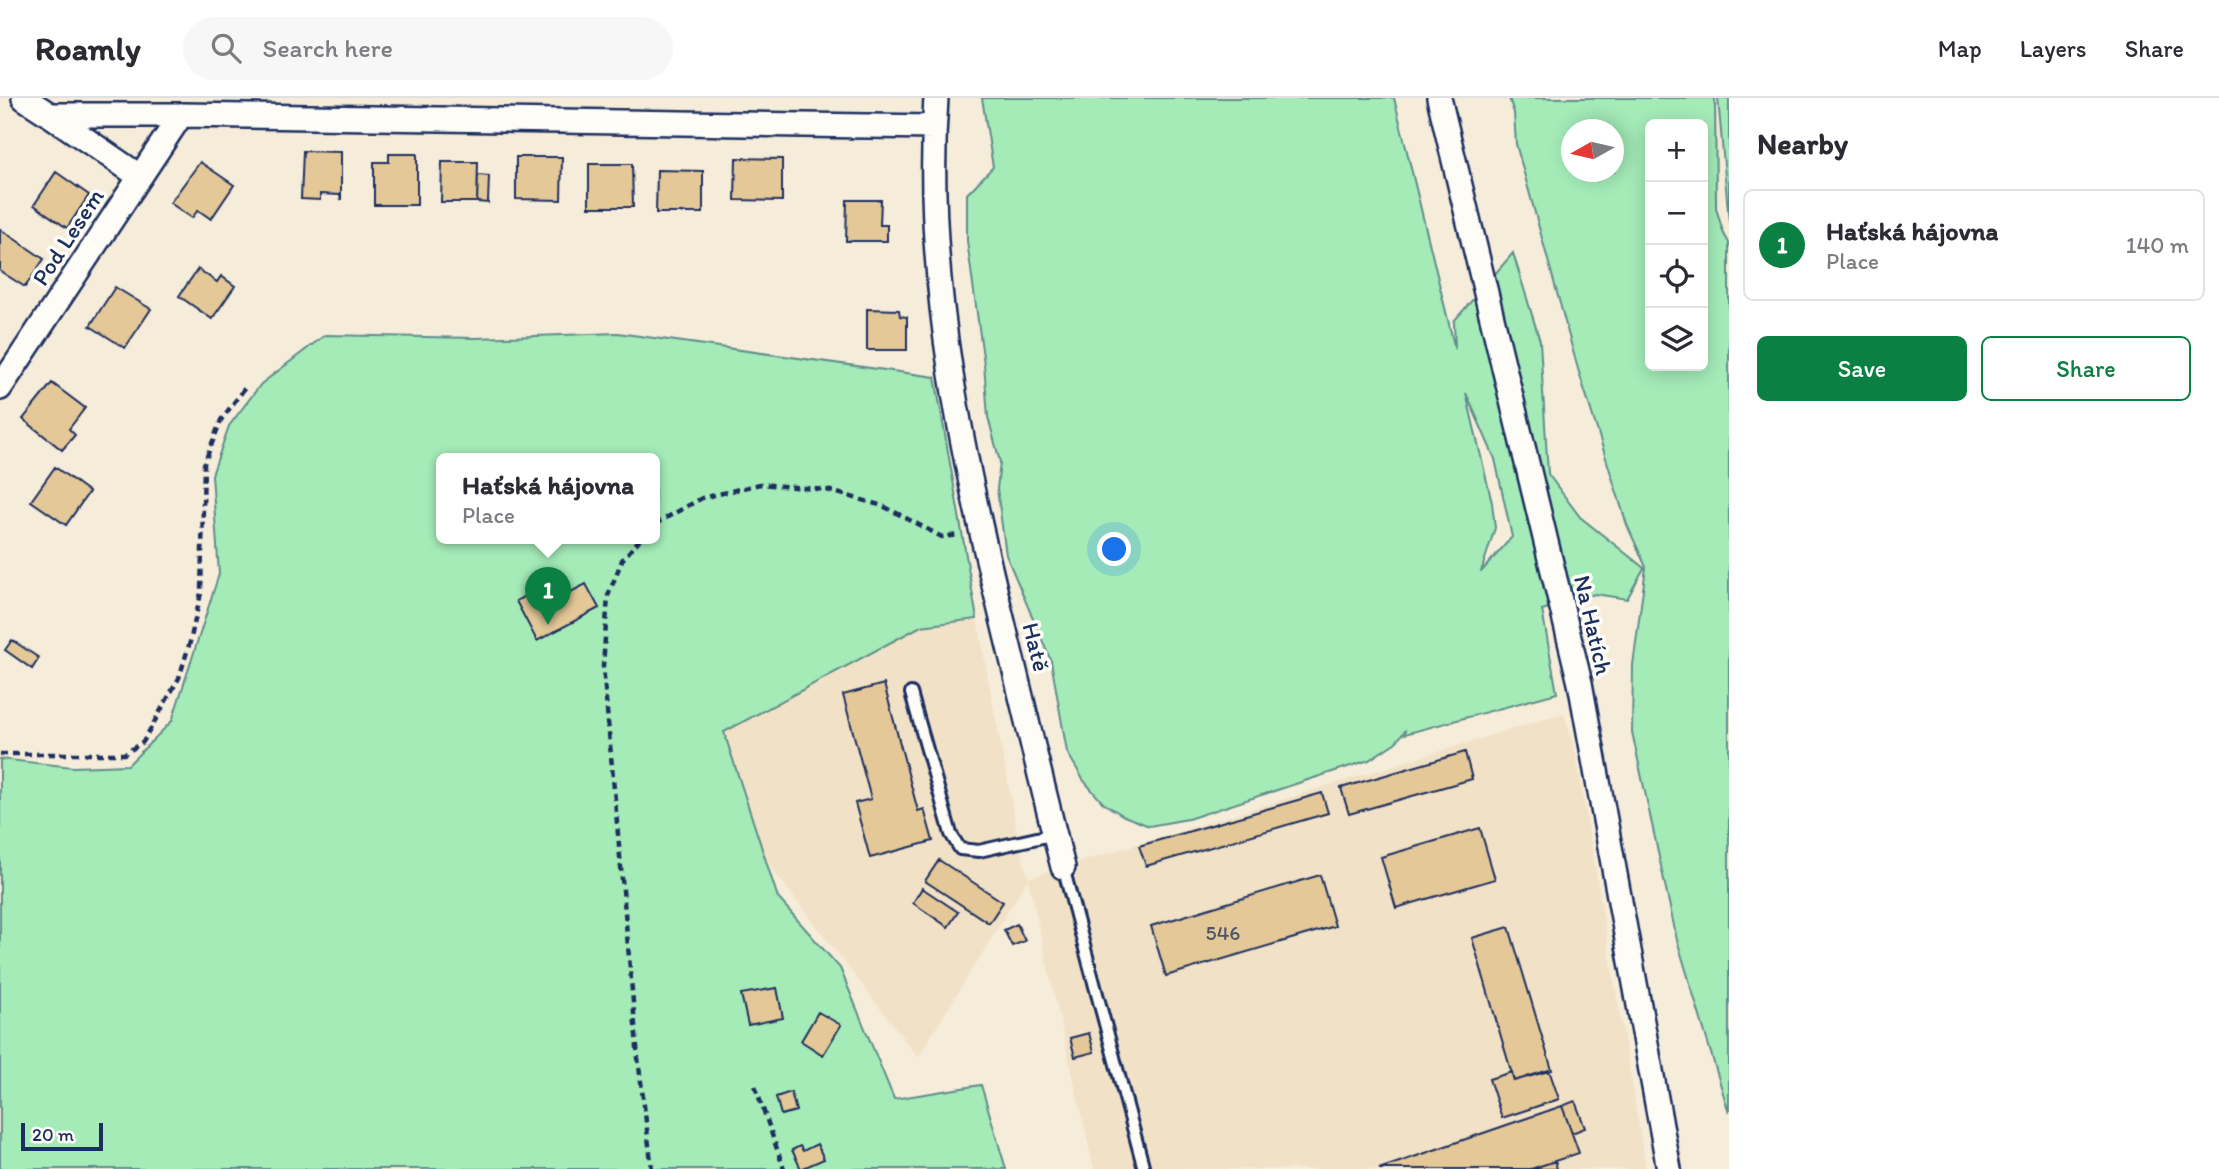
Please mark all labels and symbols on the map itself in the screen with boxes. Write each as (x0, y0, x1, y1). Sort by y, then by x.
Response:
north arrow (1561, 119, 1624, 182)
street label: Pod Lesem (25, 183, 110, 291)
your location (1097, 532, 1131, 566)
pin: 1 (525, 567, 571, 625)
street label: Na Hatích (1568, 572, 1619, 678)
street label: Hatě (1016, 619, 1057, 674)
house number: 546 (1206, 920, 1240, 945)
scale bar (21, 1120, 103, 1152)

